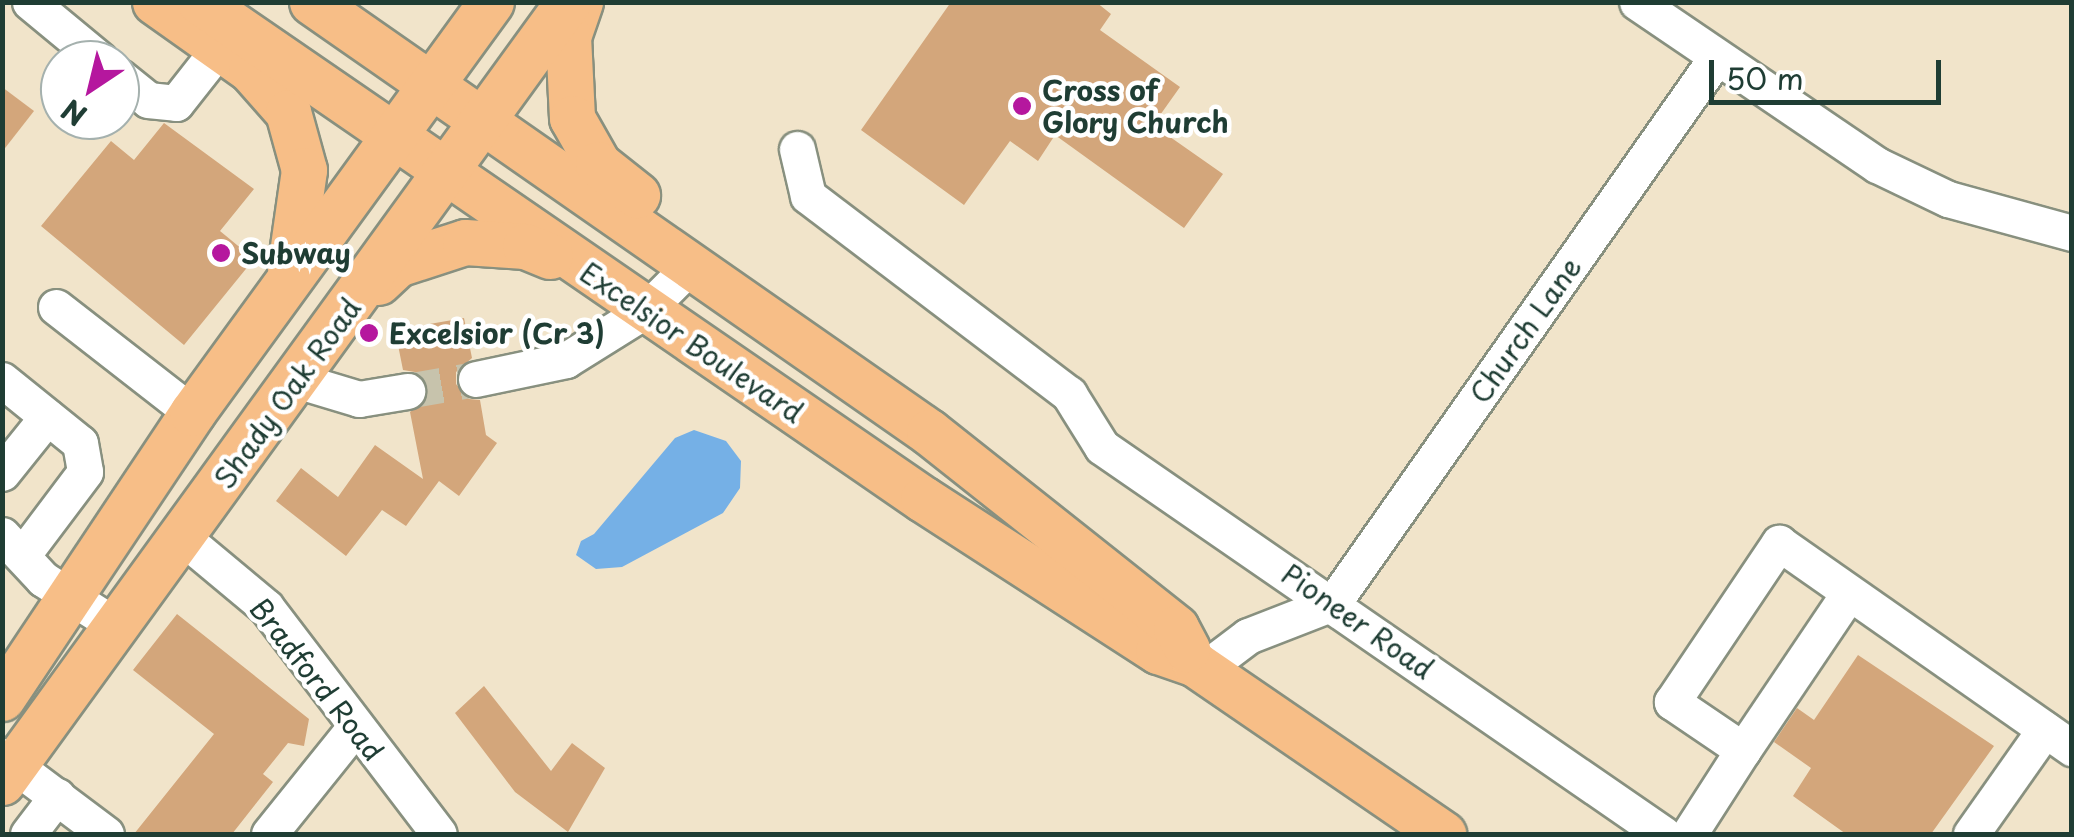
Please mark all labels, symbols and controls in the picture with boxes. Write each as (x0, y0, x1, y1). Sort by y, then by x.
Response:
north arrow (40, 40, 140, 140)
scale bar (1714, 40, 1946, 102)
text: 50 m (1726, 55, 1804, 100)
place label: Cross of Glory Church (1042, 73, 1229, 139)
text: N (52, 89, 95, 137)
marker: Cross of Glory Church (1011, 95, 1033, 117)
place label: Subway (241, 236, 351, 270)
marker: Subway (210, 242, 232, 264)
street label: Church Lane (1462, 251, 1588, 409)
street label: Excelsior Boulevard (574, 255, 810, 429)
street label: Shady Oak Road (207, 291, 367, 495)
place label: Excelsior (Cr 3) (389, 316, 606, 350)
marker: Excelsior (Cr 3) (358, 322, 380, 344)
street label: Pioneer Road (1275, 556, 1441, 686)
street label: Bradford Road (243, 591, 391, 767)

